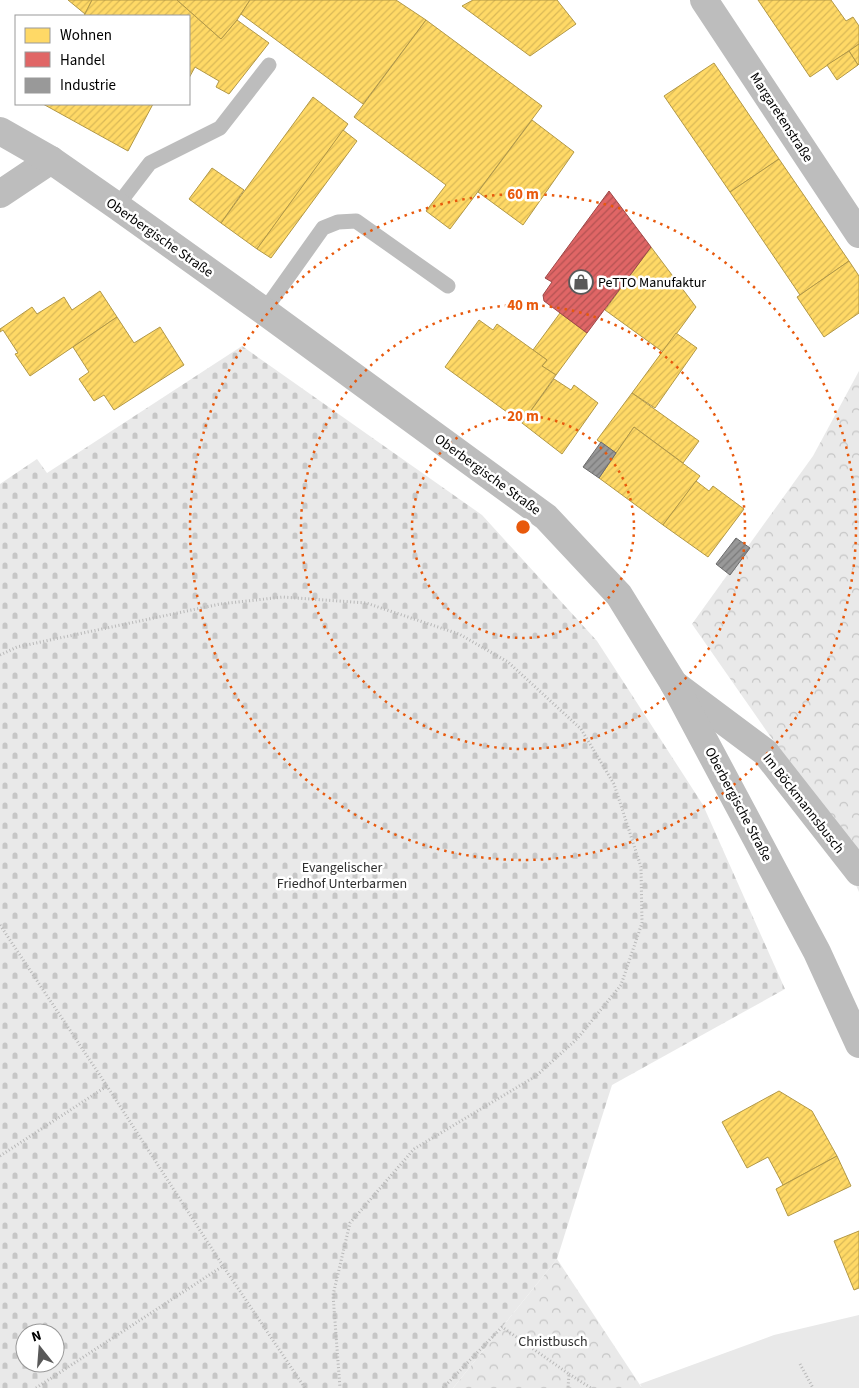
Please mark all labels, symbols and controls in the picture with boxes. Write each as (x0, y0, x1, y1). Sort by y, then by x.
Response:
legend (15, 15, 190, 105)
text: Wohnen (60, 25, 112, 46)
text: Handel (60, 50, 105, 71)
street label: Margaretenstraße (745, 69, 818, 166)
text: Industrie (60, 75, 116, 96)
text: 60 m (507, 184, 539, 205)
street label: Oberbergische Straße (102, 193, 217, 282)
shop icon: PeTTO Manufaktur (568, 269, 594, 295)
place label: PeTTO Manufaktur (598, 273, 706, 293)
text: 40 m (507, 295, 539, 316)
text: 20 m (507, 406, 539, 427)
street label: Oberbergische Straße (430, 429, 545, 520)
centre of rings (514, 518, 532, 536)
street label: Oberbergische Straße (700, 744, 777, 865)
street label: Im Böckmannsbusch (758, 749, 849, 858)
park label: Evangelischer Friedhof Unterbarmen (277, 858, 407, 894)
north arrow (15, 1323, 65, 1373)
text: N (29, 1326, 44, 1347)
park label: Christbusch (518, 1332, 588, 1352)

